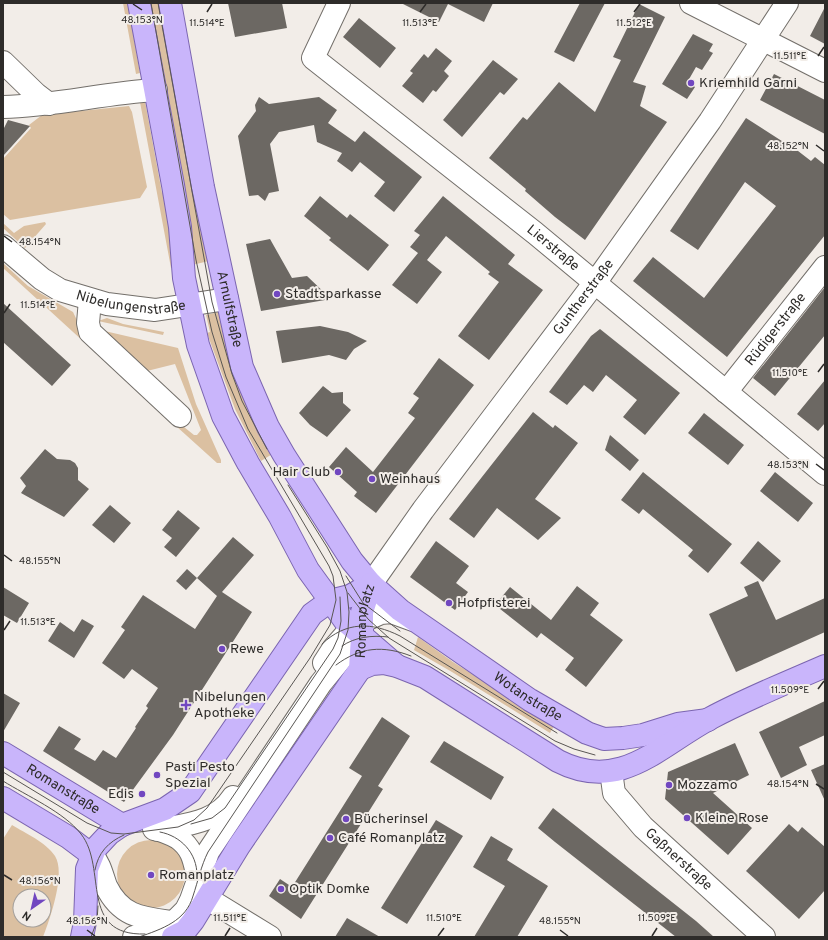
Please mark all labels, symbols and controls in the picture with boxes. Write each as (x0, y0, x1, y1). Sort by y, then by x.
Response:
text: 48.153°N (121, 14, 163, 27)
text: 11.514°E (189, 17, 225, 30)
text: 11.513°E (402, 17, 438, 30)
text: 11.512°E (616, 17, 652, 30)
text: 11.511°E (773, 50, 807, 63)
place label: Kriemhild Garni (699, 75, 797, 92)
marker: Kriemhild Garni (686, 78, 696, 88)
text: 48.152°N (767, 140, 809, 153)
street label: Lierstraße (523, 221, 583, 275)
text: 48.154°N (19, 236, 61, 249)
street label: Guntherstraße (550, 256, 617, 338)
street label: Arnulfstraße (213, 269, 246, 349)
place label: Stadtsparkasse (285, 286, 382, 303)
street label: Nibelungenstraße (74, 287, 187, 319)
marker: Stadtsparkasse (272, 289, 282, 299)
street label: Rüdigerstraße (742, 289, 810, 369)
text: 11.514°E (20, 299, 56, 312)
text: 11.510°E (772, 367, 808, 380)
text: 48.153°N (767, 459, 809, 472)
place label: Hair Club (272, 464, 330, 481)
marker: Hair Club (333, 467, 343, 477)
place label: Weinhaus (380, 471, 440, 488)
marker: Weinhaus (367, 474, 377, 484)
text: 48.155°N (19, 555, 61, 568)
street label: Romanplatz (352, 582, 379, 659)
place label: Hofpfisterei (457, 595, 531, 612)
marker: Hofpfisterei (444, 598, 454, 608)
text: 11.513°E (20, 616, 56, 629)
place label: Rewe (230, 641, 264, 658)
marker: Rewe (217, 644, 227, 654)
street label: Wotanstraße (490, 669, 565, 725)
text: 11.509°E (771, 684, 809, 697)
place label: Nibelungen Apotheke (194, 689, 266, 722)
marker: Nibelungen Apotheke (181, 700, 191, 710)
place label: Pasti Pesto Spezial (165, 759, 235, 792)
street label: Romanstraße (23, 760, 103, 818)
marker: Pasti Pesto Spezial (152, 770, 162, 780)
place label: Mozzamo (677, 777, 738, 794)
text: 48.154°N (767, 778, 809, 791)
marker: Mozzamo (664, 780, 674, 790)
place label: Edis (108, 786, 134, 803)
marker: Edis (137, 789, 147, 799)
place label: Kleine Rose (695, 810, 769, 827)
place label: Bücherinsel (354, 811, 428, 828)
marker: Kleine Rose (682, 813, 692, 823)
marker: Bücherinsel (341, 814, 351, 824)
street label: Gaßnerstraße (641, 824, 716, 894)
place label: Café Romanplatz (338, 830, 445, 847)
marker: Café Romanplatz (325, 833, 335, 843)
place label: Romanplatz (159, 867, 234, 884)
marker: Romanplatz (146, 870, 156, 880)
text: 48.156°N (19, 875, 61, 888)
place label: Optik Domke (289, 881, 370, 898)
marker: Optik Domke (276, 884, 286, 894)
north arrow (12, 888, 52, 928)
text: N (20, 907, 34, 923)
text: 11.511°E (213, 912, 247, 925)
text: 11.510°E (426, 912, 462, 925)
text: 11.509°E (638, 912, 676, 925)
text: 48.156°N (66, 915, 108, 928)
text: 48.155°N (539, 915, 581, 928)

